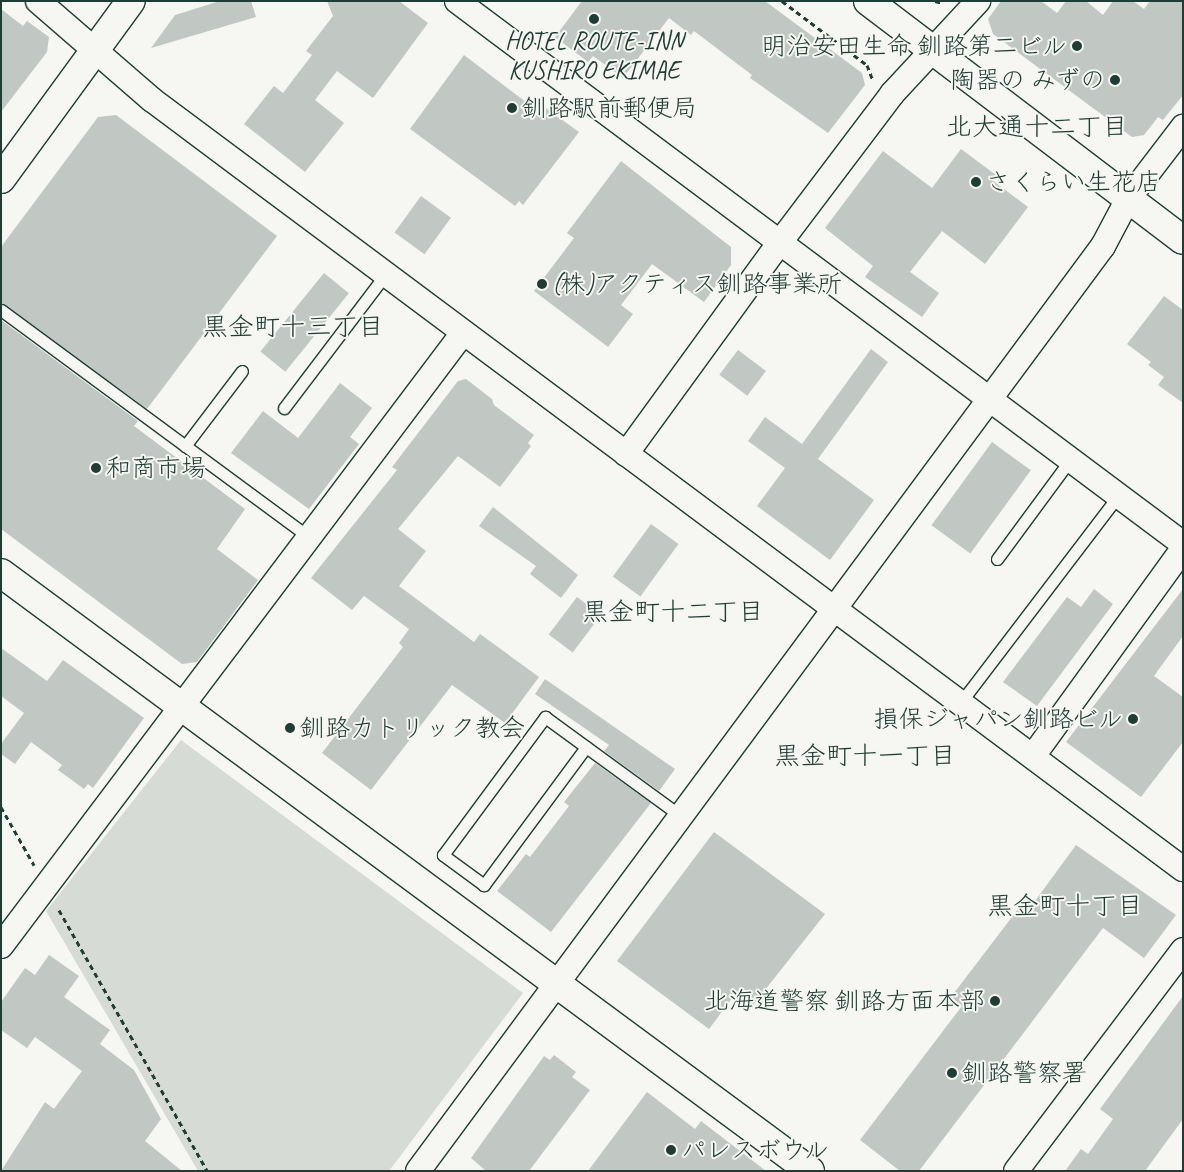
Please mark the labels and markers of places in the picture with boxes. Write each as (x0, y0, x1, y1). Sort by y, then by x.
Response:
marker: HOTEL ROUTE-INN KUSHIRO EKIMAE (588, 13, 600, 25)
place label: HOTEL ROUTE-INN KUSHIRO EKIMAE (505, 27, 683, 86)
place label: 明治安田生命 釧路第二ビル (761, 31, 1067, 61)
marker: 明治安田生命 釧路第二ビル (1071, 40, 1083, 52)
place label: 陶器の みずの (949, 65, 1105, 95)
marker: 陶器の みずの (1109, 74, 1121, 86)
place label: 釧路駅前郵便局 (522, 93, 697, 123)
marker: 釧路駅前郵便局 (506, 102, 518, 114)
place label: さくらい生花店 (986, 167, 1161, 197)
marker: さくらい生花店 (970, 176, 982, 188)
place label: (株)アクティス釧路事業所 (552, 269, 843, 299)
marker: (株)アクティス釧路事業所 (536, 278, 548, 290)
place label: 和商市場 (106, 453, 206, 483)
marker: 和商市場 (90, 462, 102, 474)
place label: 損保ジャパン釧路ビル (873, 704, 1123, 734)
place label: 釧路カトリック教会 (300, 713, 525, 743)
marker: 損保ジャパン釧路ビル (1127, 713, 1139, 725)
marker: 釧路カトリック教会 (284, 722, 296, 734)
place label: 北海道警察 釧路方面本部 (704, 986, 985, 1016)
marker: 北海道警察 釧路方面本部 (989, 995, 1001, 1007)
place label: 釧路警察署 (962, 1058, 1087, 1088)
marker: 釧路警察署 (946, 1067, 958, 1079)
place label: パレスボウル (681, 1135, 831, 1165)
marker: パレスボウル (665, 1144, 677, 1156)

